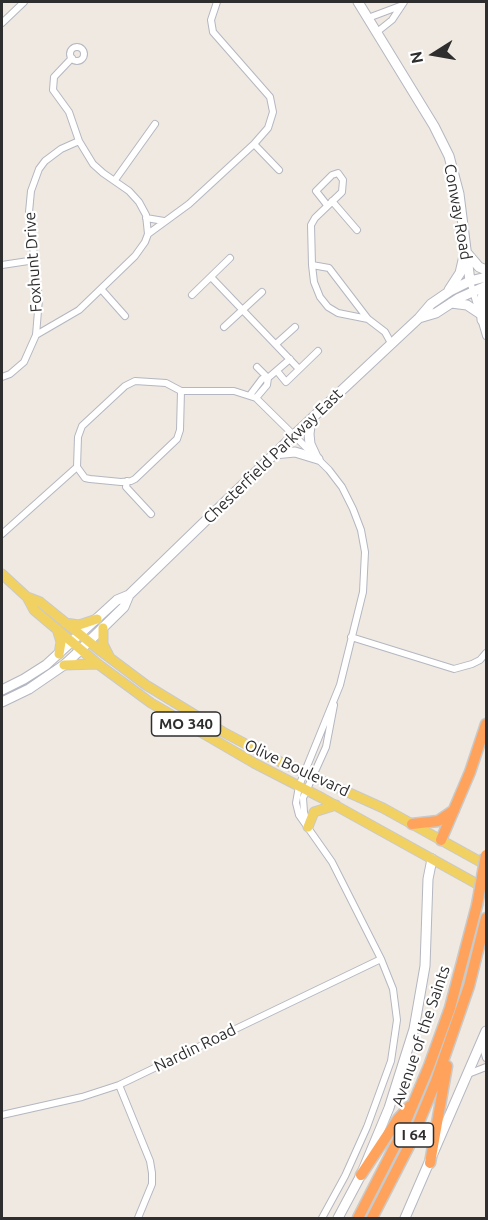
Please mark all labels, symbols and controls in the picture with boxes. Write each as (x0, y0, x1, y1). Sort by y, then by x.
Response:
north arrow (404, 24, 464, 84)
text: N (406, 50, 426, 65)
street label: Conway Road (440, 163, 476, 261)
street label: Foxhunt Drive (20, 211, 46, 313)
street label: Chesterfield Parkway East (199, 384, 347, 528)
road number: MO 340 (152, 712, 220, 736)
street label: Olive Boulevard (241, 735, 353, 801)
street label: Avenue of the Saints (388, 963, 454, 1109)
street label: Nardin Road (151, 1020, 239, 1076)
road number: I 64 (394, 1123, 434, 1147)

